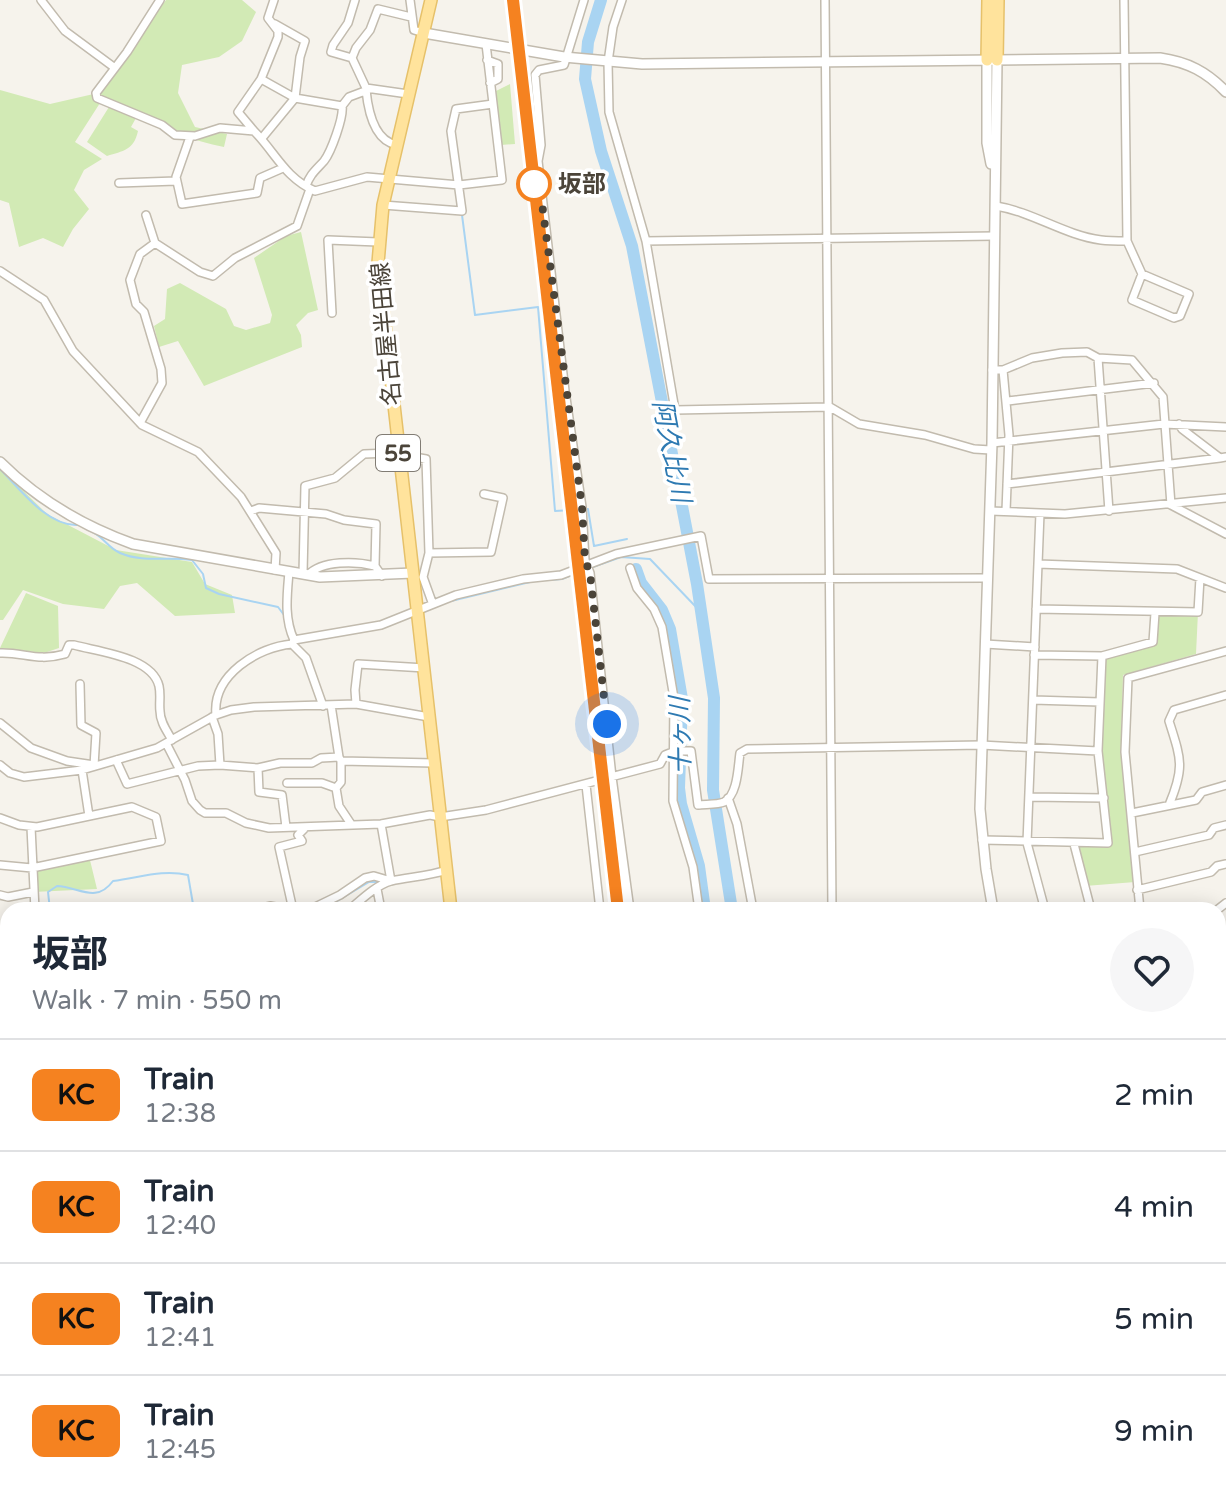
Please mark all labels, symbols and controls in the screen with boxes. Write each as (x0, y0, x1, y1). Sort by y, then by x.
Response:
marker: 坂部 (517, 167, 551, 201)
place label: 坂部 (558, 170, 606, 199)
street label: 名古屋半田線 (366, 261, 407, 407)
water label: 阿久比川 (646, 397, 697, 508)
road number: 55 (376, 435, 420, 471)
water label: 十ヶ川 (664, 694, 697, 775)
your location (587, 704, 627, 744)
button: heart (1110, 928, 1194, 1012)
text: 坂部 (32, 932, 108, 978)
text: Walk · 7 min · 550 m (32, 985, 282, 1016)
text: Train (144, 1061, 215, 1098)
text: 2 min (1114, 1077, 1194, 1114)
text: KC (57, 1078, 95, 1112)
text: 12:38 (144, 1098, 216, 1129)
text: Train (144, 1173, 215, 1210)
text: 4 min (1114, 1189, 1194, 1226)
text: KC (57, 1190, 95, 1224)
text: 12:40 (144, 1210, 216, 1241)
text: Train (144, 1285, 215, 1322)
text: 5 min (1114, 1301, 1194, 1338)
text: KC (57, 1302, 95, 1336)
text: 12:41 (144, 1322, 216, 1353)
text: Train (144, 1397, 215, 1434)
text: 9 min (1114, 1413, 1194, 1450)
text: KC (57, 1414, 95, 1448)
text: 12:45 (144, 1434, 216, 1465)

